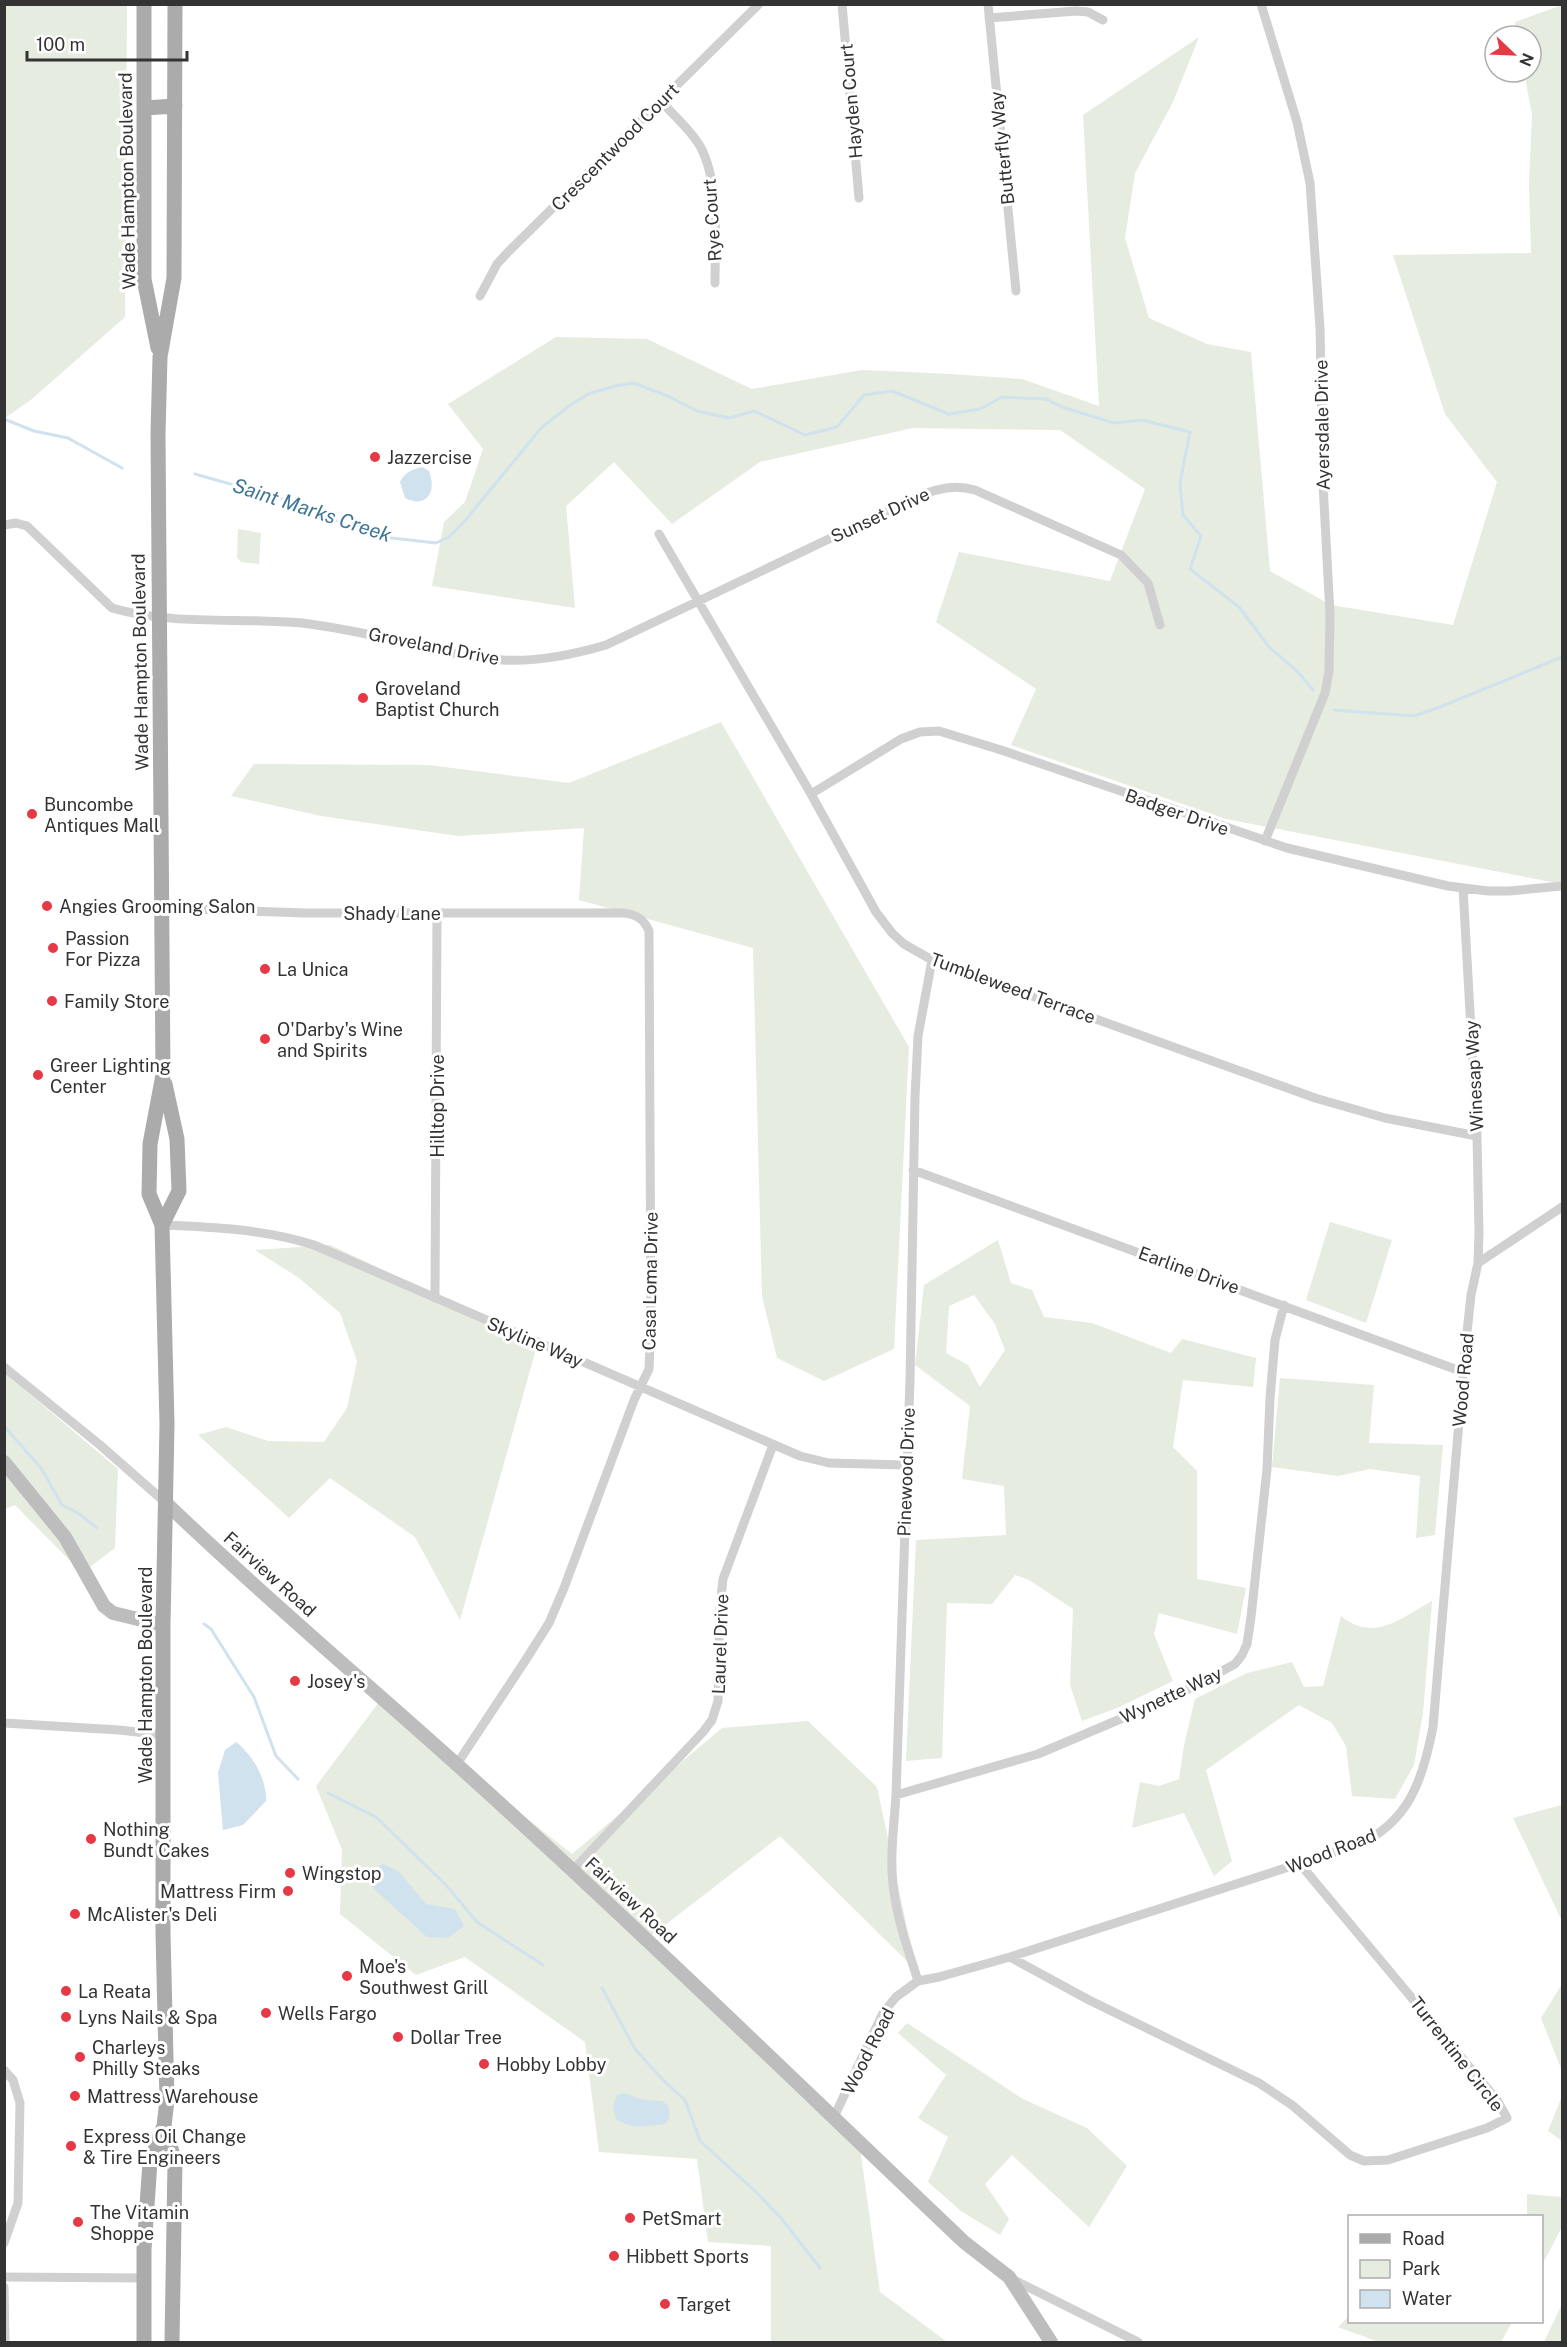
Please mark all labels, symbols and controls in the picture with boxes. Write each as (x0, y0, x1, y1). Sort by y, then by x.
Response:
scale bar (27, 24, 188, 62)
north arrow (1483, 24, 1543, 84)
text: 100 m (36, 34, 85, 55)
street label: Hayden Court (836, 43, 866, 159)
text: N (1515, 50, 1538, 69)
street label: Wade Hampton Boulevard (115, 72, 139, 290)
street label: Crescentwood Court (547, 79, 683, 215)
street label: Butterfly Way (986, 90, 1018, 206)
street label: Rye Court (699, 178, 725, 262)
street label: Ayersdale Drive (1310, 359, 1334, 491)
place label: Jazzercise (387, 447, 472, 468)
marker: Jazzercise (368, 450, 382, 464)
water label: Saint Marks Creek (230, 473, 395, 547)
street label: Sunset Drive (827, 483, 933, 547)
street label: Wade Hampton Boulevard (128, 553, 152, 771)
street label: Groveland Drive (367, 623, 501, 669)
place label: Groveland Baptist Church (375, 678, 499, 720)
marker: Groveland Baptist Church (356, 691, 370, 705)
street label: Badger Drive (1122, 784, 1232, 840)
place label: Buncombe Antiques Mall (44, 794, 159, 836)
marker: Buncombe Antiques Mall (25, 807, 39, 821)
place label: Angies Grooming Salon (59, 896, 255, 917)
marker: Angies Grooming Salon (40, 899, 54, 913)
street label: Shady Lane (343, 903, 441, 924)
place label: Passion For Pizza (65, 928, 140, 970)
marker: Passion For Pizza (46, 941, 60, 955)
street label: Tumbleweed Terrace (928, 948, 1098, 1028)
place label: La Unica (277, 959, 349, 980)
marker: La Unica (258, 962, 272, 976)
place label: Family Store (64, 991, 169, 1012)
marker: Family Store (45, 994, 59, 1008)
place label: O'Darby's Wine and Spirits (277, 1019, 403, 1061)
street label: Winesap Way (1461, 1019, 1487, 1132)
marker: O'Darby's Wine and Spirits (258, 1032, 272, 1046)
street label: Hilltop Drive (427, 1054, 448, 1158)
place label: Greer Lighting Center (50, 1055, 171, 1097)
marker: Greer Lighting Center (31, 1068, 45, 1082)
street label: Casa Loma Drive (638, 1211, 662, 1351)
street label: Earline Drive (1136, 1242, 1242, 1298)
street label: Skyline Way (484, 1312, 586, 1372)
street label: Wood Road (1448, 1332, 1478, 1428)
street label: Pinewood Drive (893, 1407, 919, 1537)
street label: Fairview Road (220, 1527, 320, 1621)
street label: Wade Hampton Boulevard (135, 1566, 156, 1784)
street label: Laurel Drive (708, 1593, 732, 1695)
street label: Wynette Way (1117, 1662, 1225, 1728)
place label: Josey's (307, 1671, 365, 1692)
marker: Josey's (288, 1674, 302, 1688)
place label: Nothing Bundt Cakes (103, 1819, 209, 1861)
street label: Wood Road (1283, 1824, 1379, 1878)
marker: Nothing Bundt Cakes (84, 1832, 98, 1846)
street label: Fairview Road (581, 1852, 681, 1948)
place label: Wingstop (302, 1863, 382, 1884)
marker: Wingstop (283, 1866, 297, 1880)
place label: Mattress Firm (160, 1881, 276, 1902)
marker: Mattress Firm (281, 1884, 295, 1898)
place label: McAlister's Deli (87, 1904, 217, 1925)
marker: McAlister's Deli (68, 1907, 82, 1921)
place label: Moe's Southwest Grill (359, 1956, 488, 1998)
marker: Moe's Southwest Grill (340, 1969, 354, 1983)
place label: La Reata (78, 1981, 151, 2002)
marker: La Reata (59, 1984, 73, 1998)
street label: Turrentine Circle (1406, 1993, 1508, 2115)
place label: Wells Fargo (278, 2003, 377, 2024)
street label: Wood Road (837, 2004, 899, 2098)
marker: Wells Fargo (259, 2006, 273, 2020)
place label: Lyns Nails & Spa (78, 2007, 217, 2028)
marker: Lyns Nails & Spa (59, 2010, 73, 2024)
place label: Dollar Tree (410, 2027, 502, 2048)
marker: Dollar Tree (391, 2030, 405, 2044)
place label: Charleys Philly Steaks (92, 2037, 200, 2079)
marker: Charleys Philly Steaks (73, 2050, 87, 2064)
place label: Hobby Lobby (496, 2054, 607, 2075)
marker: Hobby Lobby (477, 2057, 491, 2071)
place label: Mattress Warehouse (87, 2086, 258, 2107)
marker: Mattress Warehouse (68, 2089, 82, 2103)
place label: Express Oil Change & Tire Engineers (83, 2126, 246, 2168)
marker: Express Oil Change & Tire Engineers (64, 2139, 78, 2153)
place label: The Vitamin Shoppe (90, 2202, 189, 2244)
place label: PetSmart (642, 2208, 721, 2229)
marker: PetSmart (623, 2211, 637, 2225)
marker: The Vitamin Shoppe (71, 2215, 85, 2229)
legend (1348, 2215, 1543, 2323)
text: Road (1402, 2228, 1445, 2249)
place label: Hibbett Sports (626, 2246, 749, 2267)
marker: Hibbett Sports (607, 2249, 621, 2263)
text: Park (1402, 2258, 1440, 2279)
text: Water (1402, 2288, 1452, 2309)
place label: Target (677, 2294, 731, 2315)
marker: Target (658, 2297, 672, 2311)

